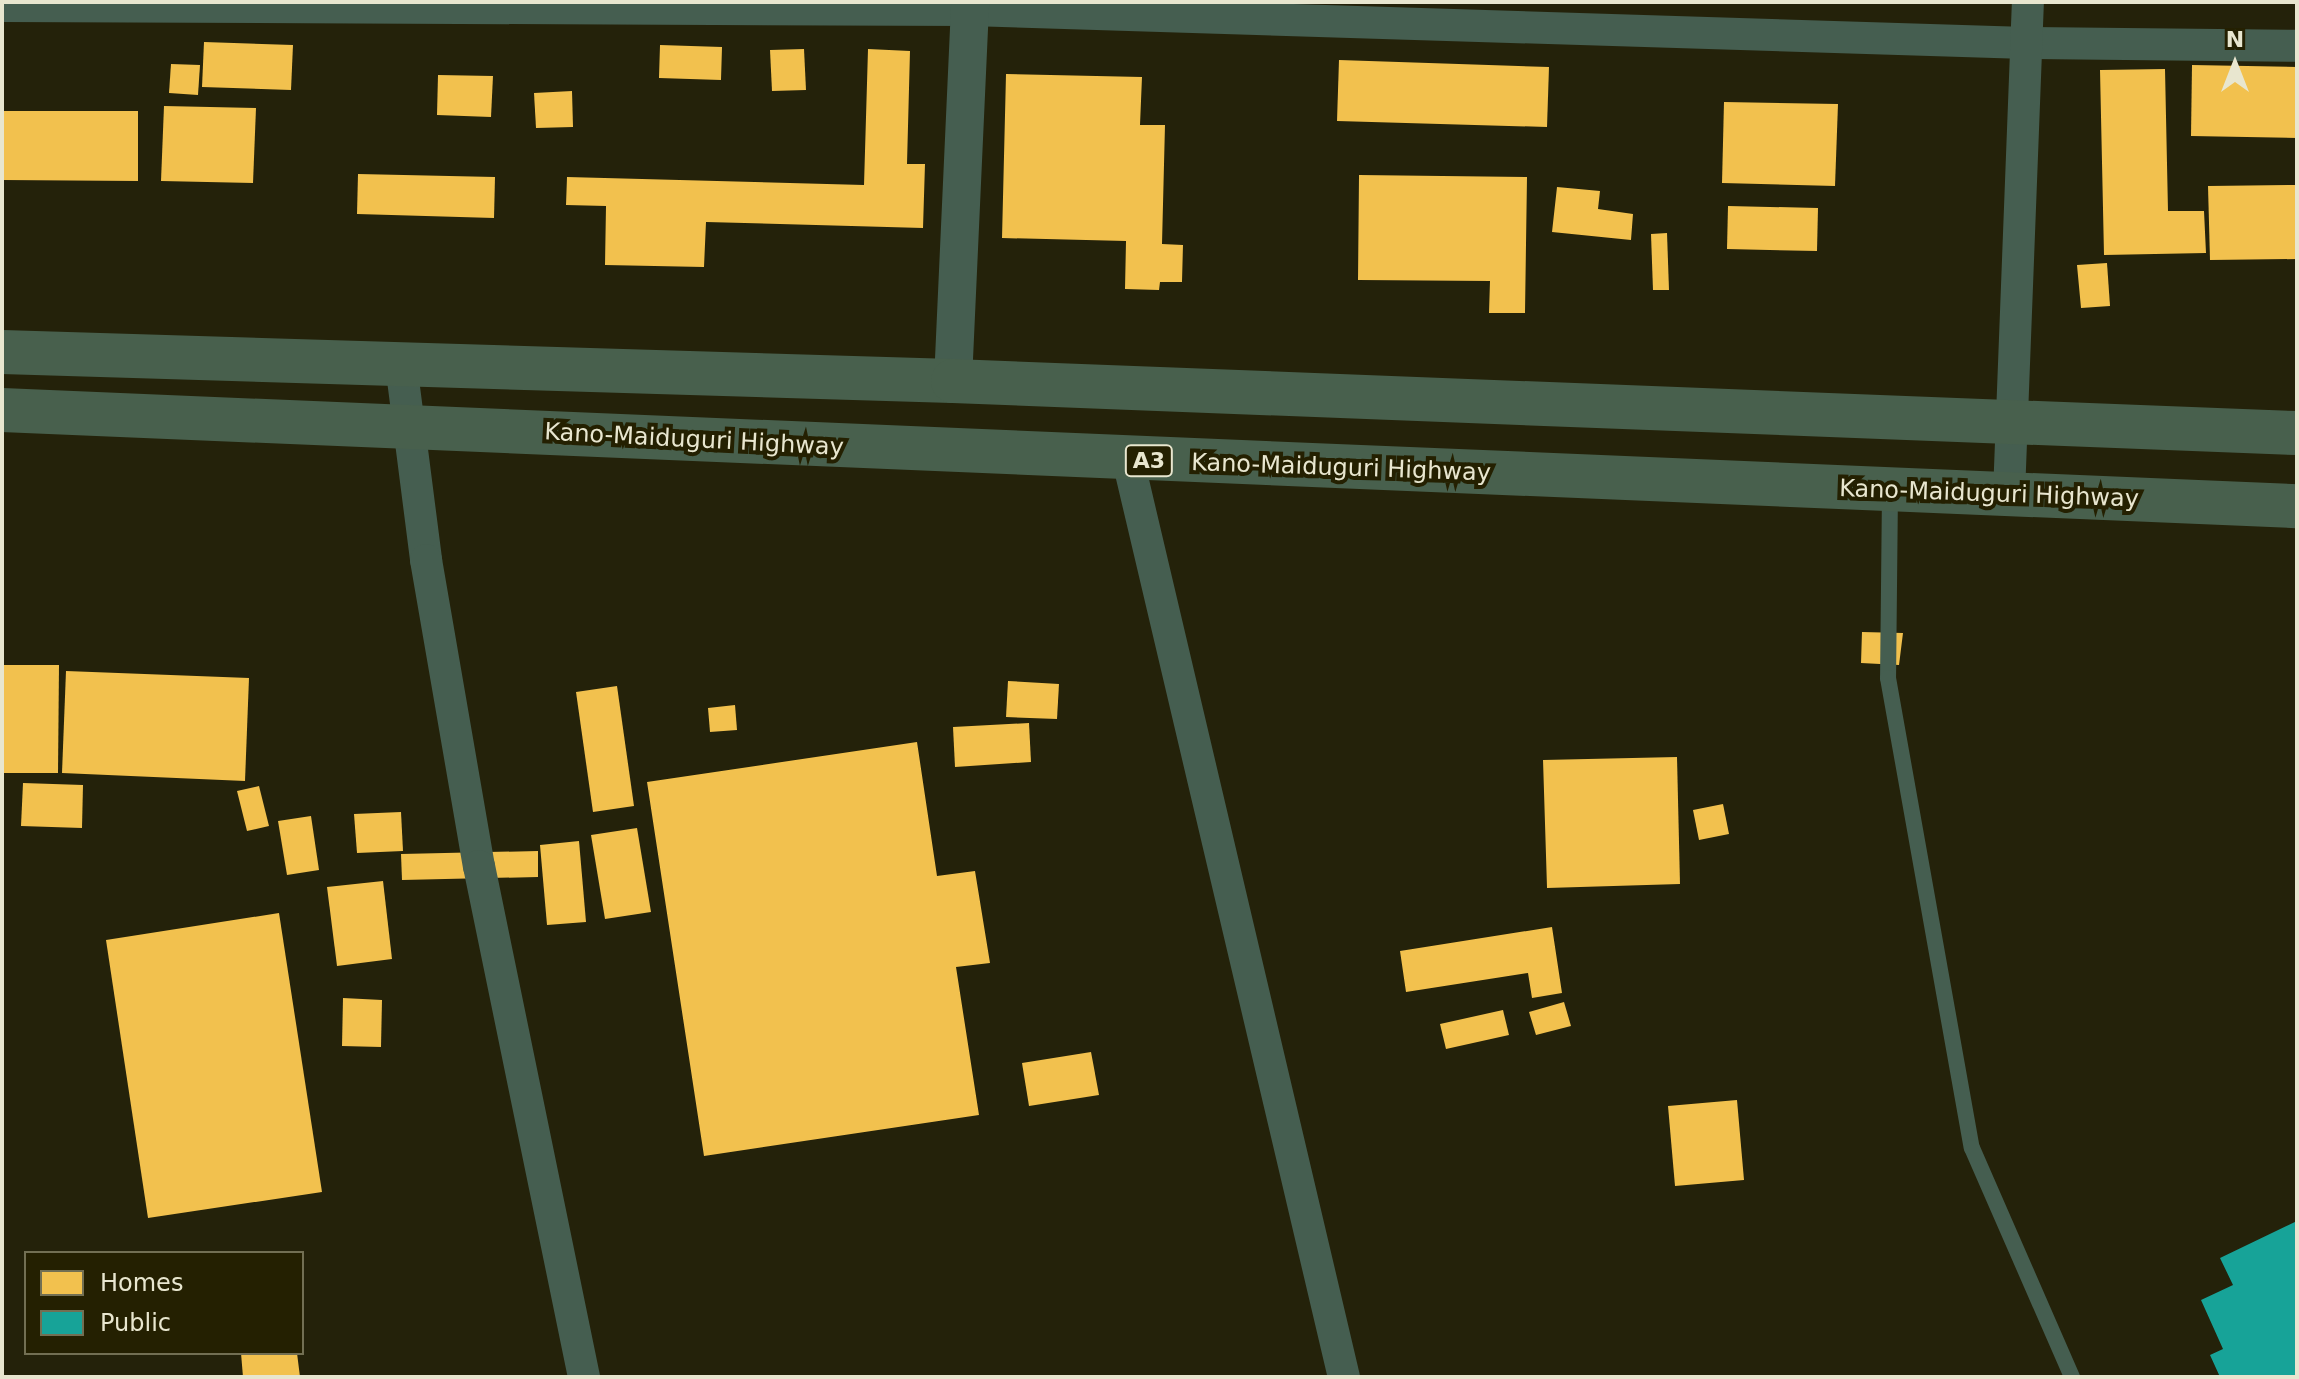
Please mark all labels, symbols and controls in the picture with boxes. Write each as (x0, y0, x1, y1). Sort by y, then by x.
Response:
north arrow (2195, 24, 2275, 104)
text: N (2226, 27, 2244, 52)
street label: Kano-Maiduguri Highway (544, 418, 844, 462)
road number: A3 (1123, 443, 1175, 479)
street label: Kano-Maiduguri Highway (1191, 448, 1491, 488)
street label: Kano-Maiduguri Highway (1839, 474, 2139, 514)
legend (24, 1251, 304, 1355)
text: Homes (100, 1269, 183, 1297)
text: Public (100, 1309, 171, 1337)

